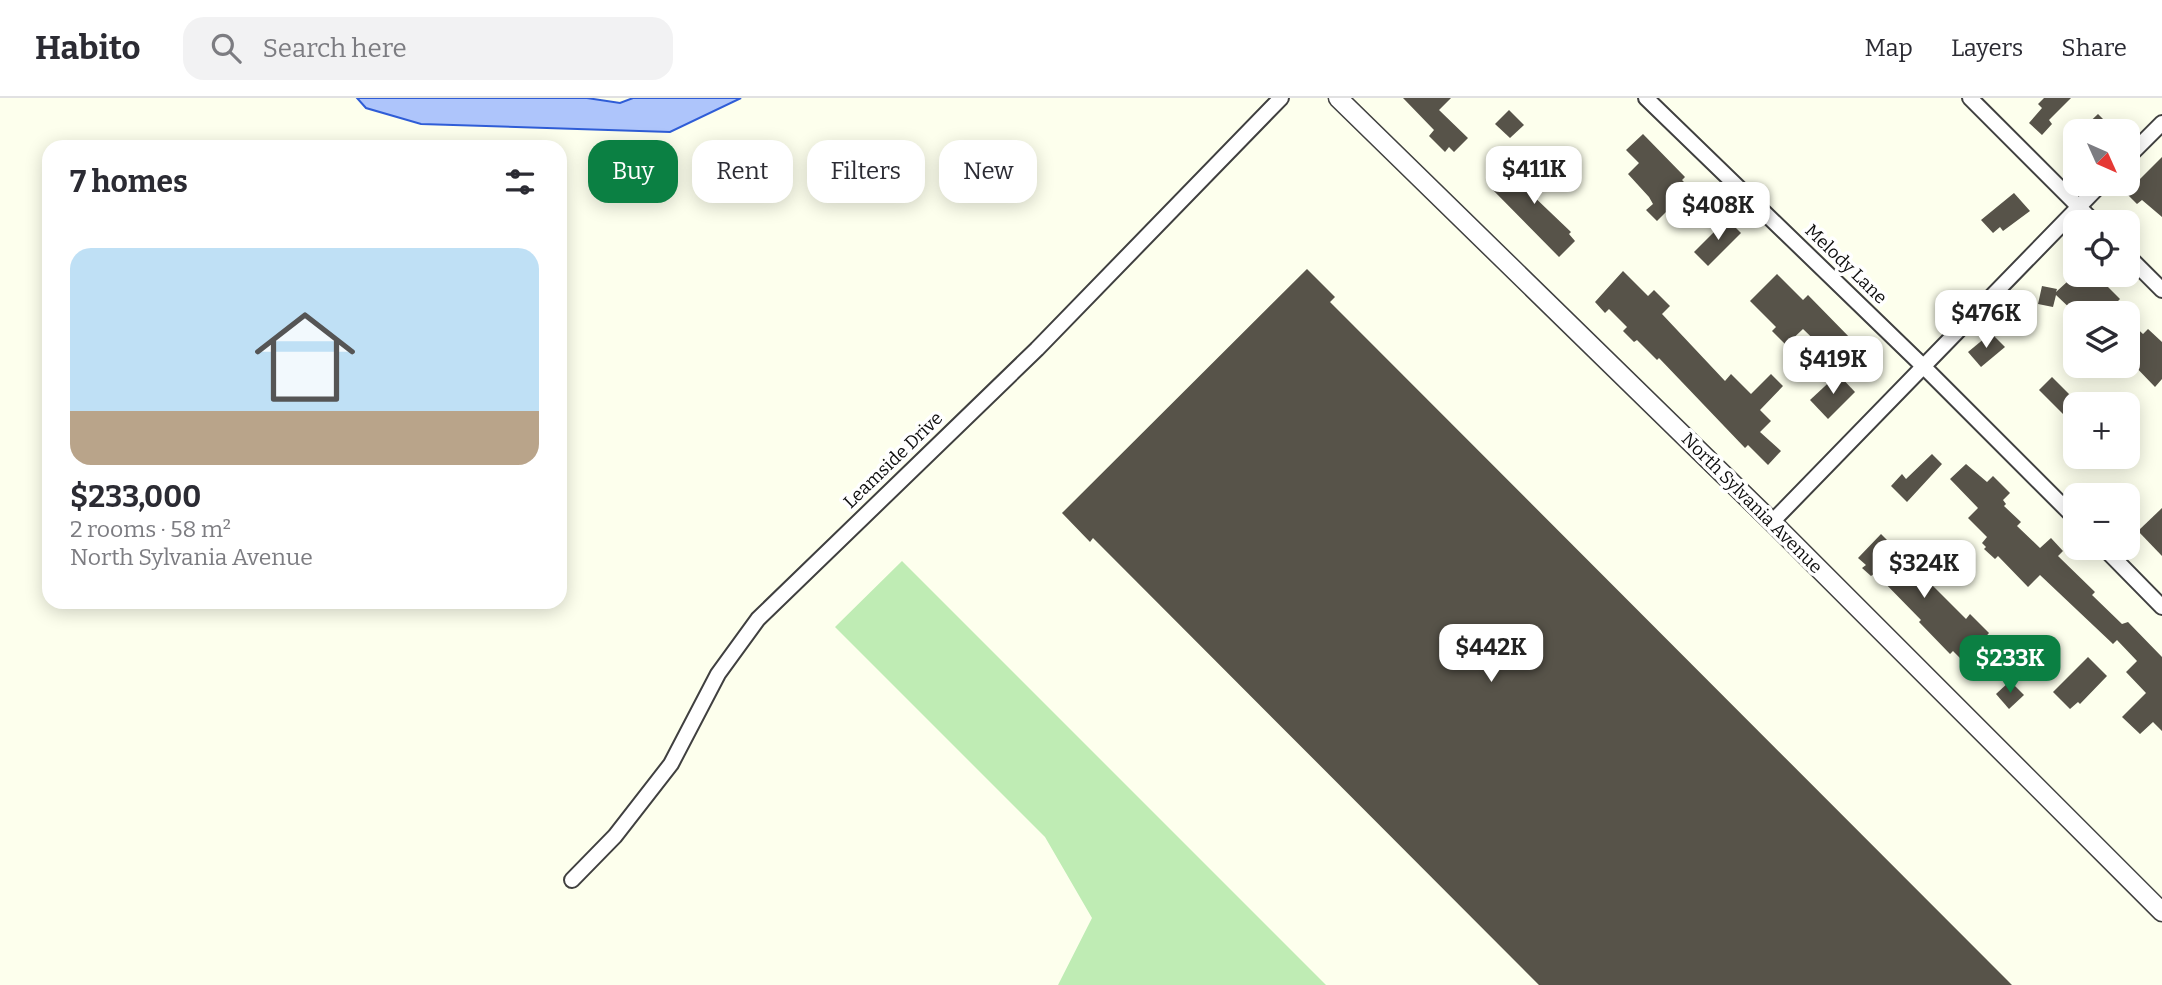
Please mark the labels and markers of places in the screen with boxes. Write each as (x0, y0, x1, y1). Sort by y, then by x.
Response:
pin: $411K (1485, 146, 1583, 206)
pin: $408K (1669, 183, 1767, 242)
pin: $476K (1937, 290, 2035, 350)
pin: $419K (1784, 336, 1882, 396)
pin: $324K (1875, 540, 1973, 600)
pin: $442K (1442, 624, 1540, 684)
pin: $233K (1961, 636, 2059, 695)

